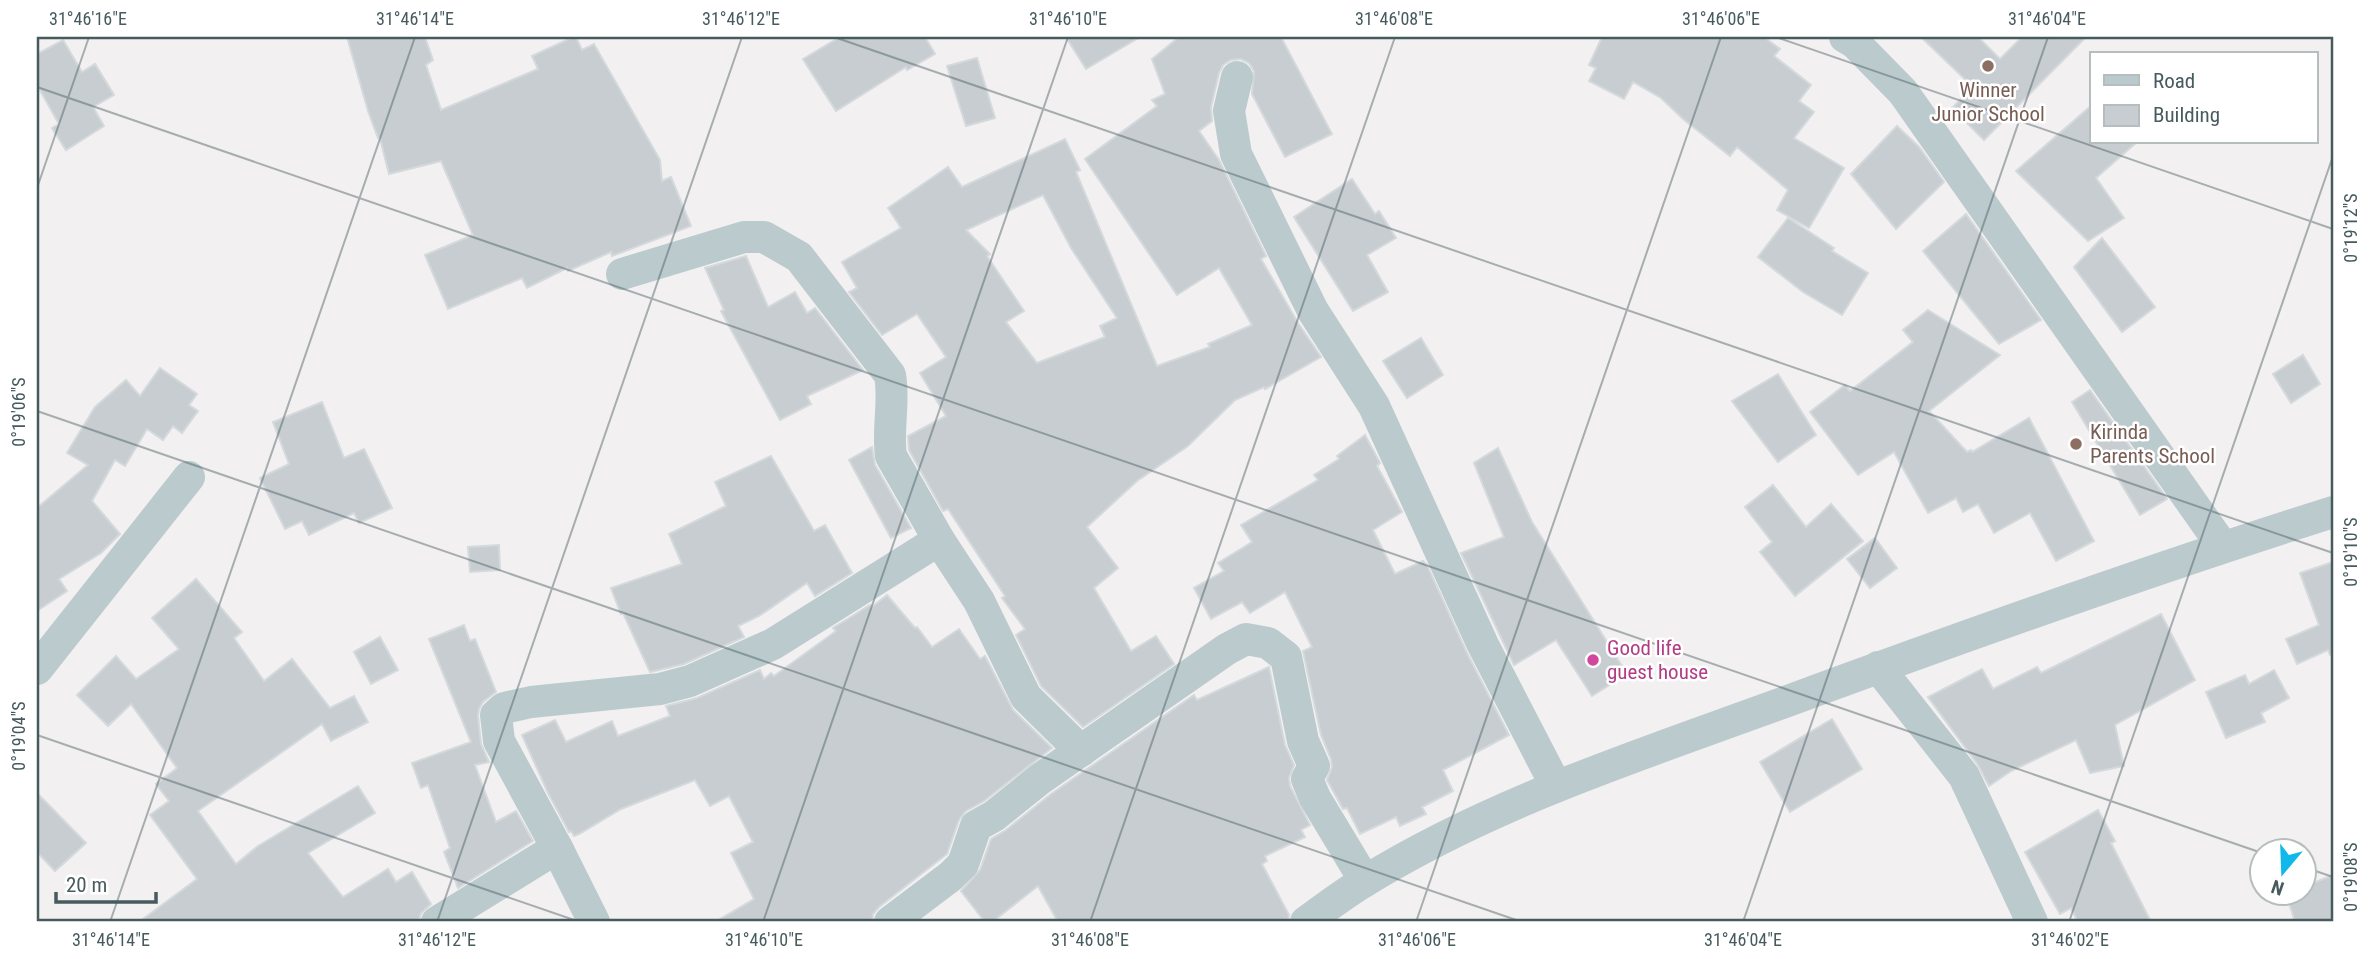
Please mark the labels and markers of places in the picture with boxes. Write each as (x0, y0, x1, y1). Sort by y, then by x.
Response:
marker: Winner Junior School (1980, 58, 1996, 74)
place label: Winner Junior School (1931, 78, 2045, 126)
place label: Kirinda Parents School (2090, 420, 2215, 468)
marker: Kirinda Parents School (2068, 436, 2084, 452)
place label: Good life guest house (1607, 636, 1708, 684)
marker: Good life guest house (1585, 652, 1601, 668)

